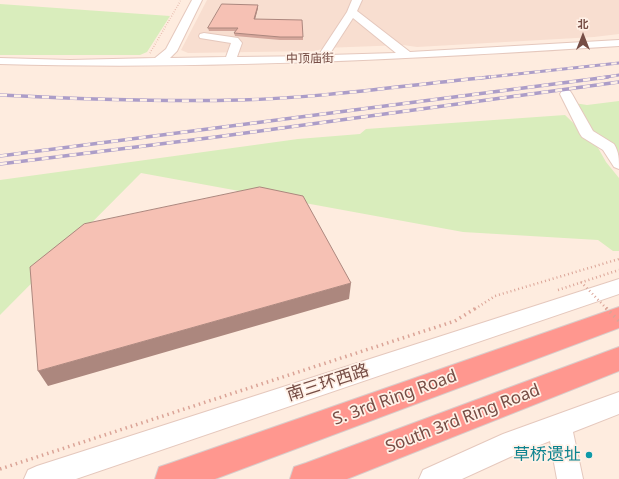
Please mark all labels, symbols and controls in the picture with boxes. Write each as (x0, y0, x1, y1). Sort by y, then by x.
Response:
north arrow (563, 16, 603, 56)
text: 北 (578, 16, 589, 31)
street label: 中顶庙街 (286, 51, 334, 67)
street label: 南三环西路 (284, 360, 372, 406)
street label: S. 3rd Ring Road (330, 366, 460, 430)
street label: South 3rd Ring Road (383, 380, 543, 458)
place label: 草桥遗址 (513, 445, 581, 465)
marker: 草桥遗址 (584, 450, 594, 460)

